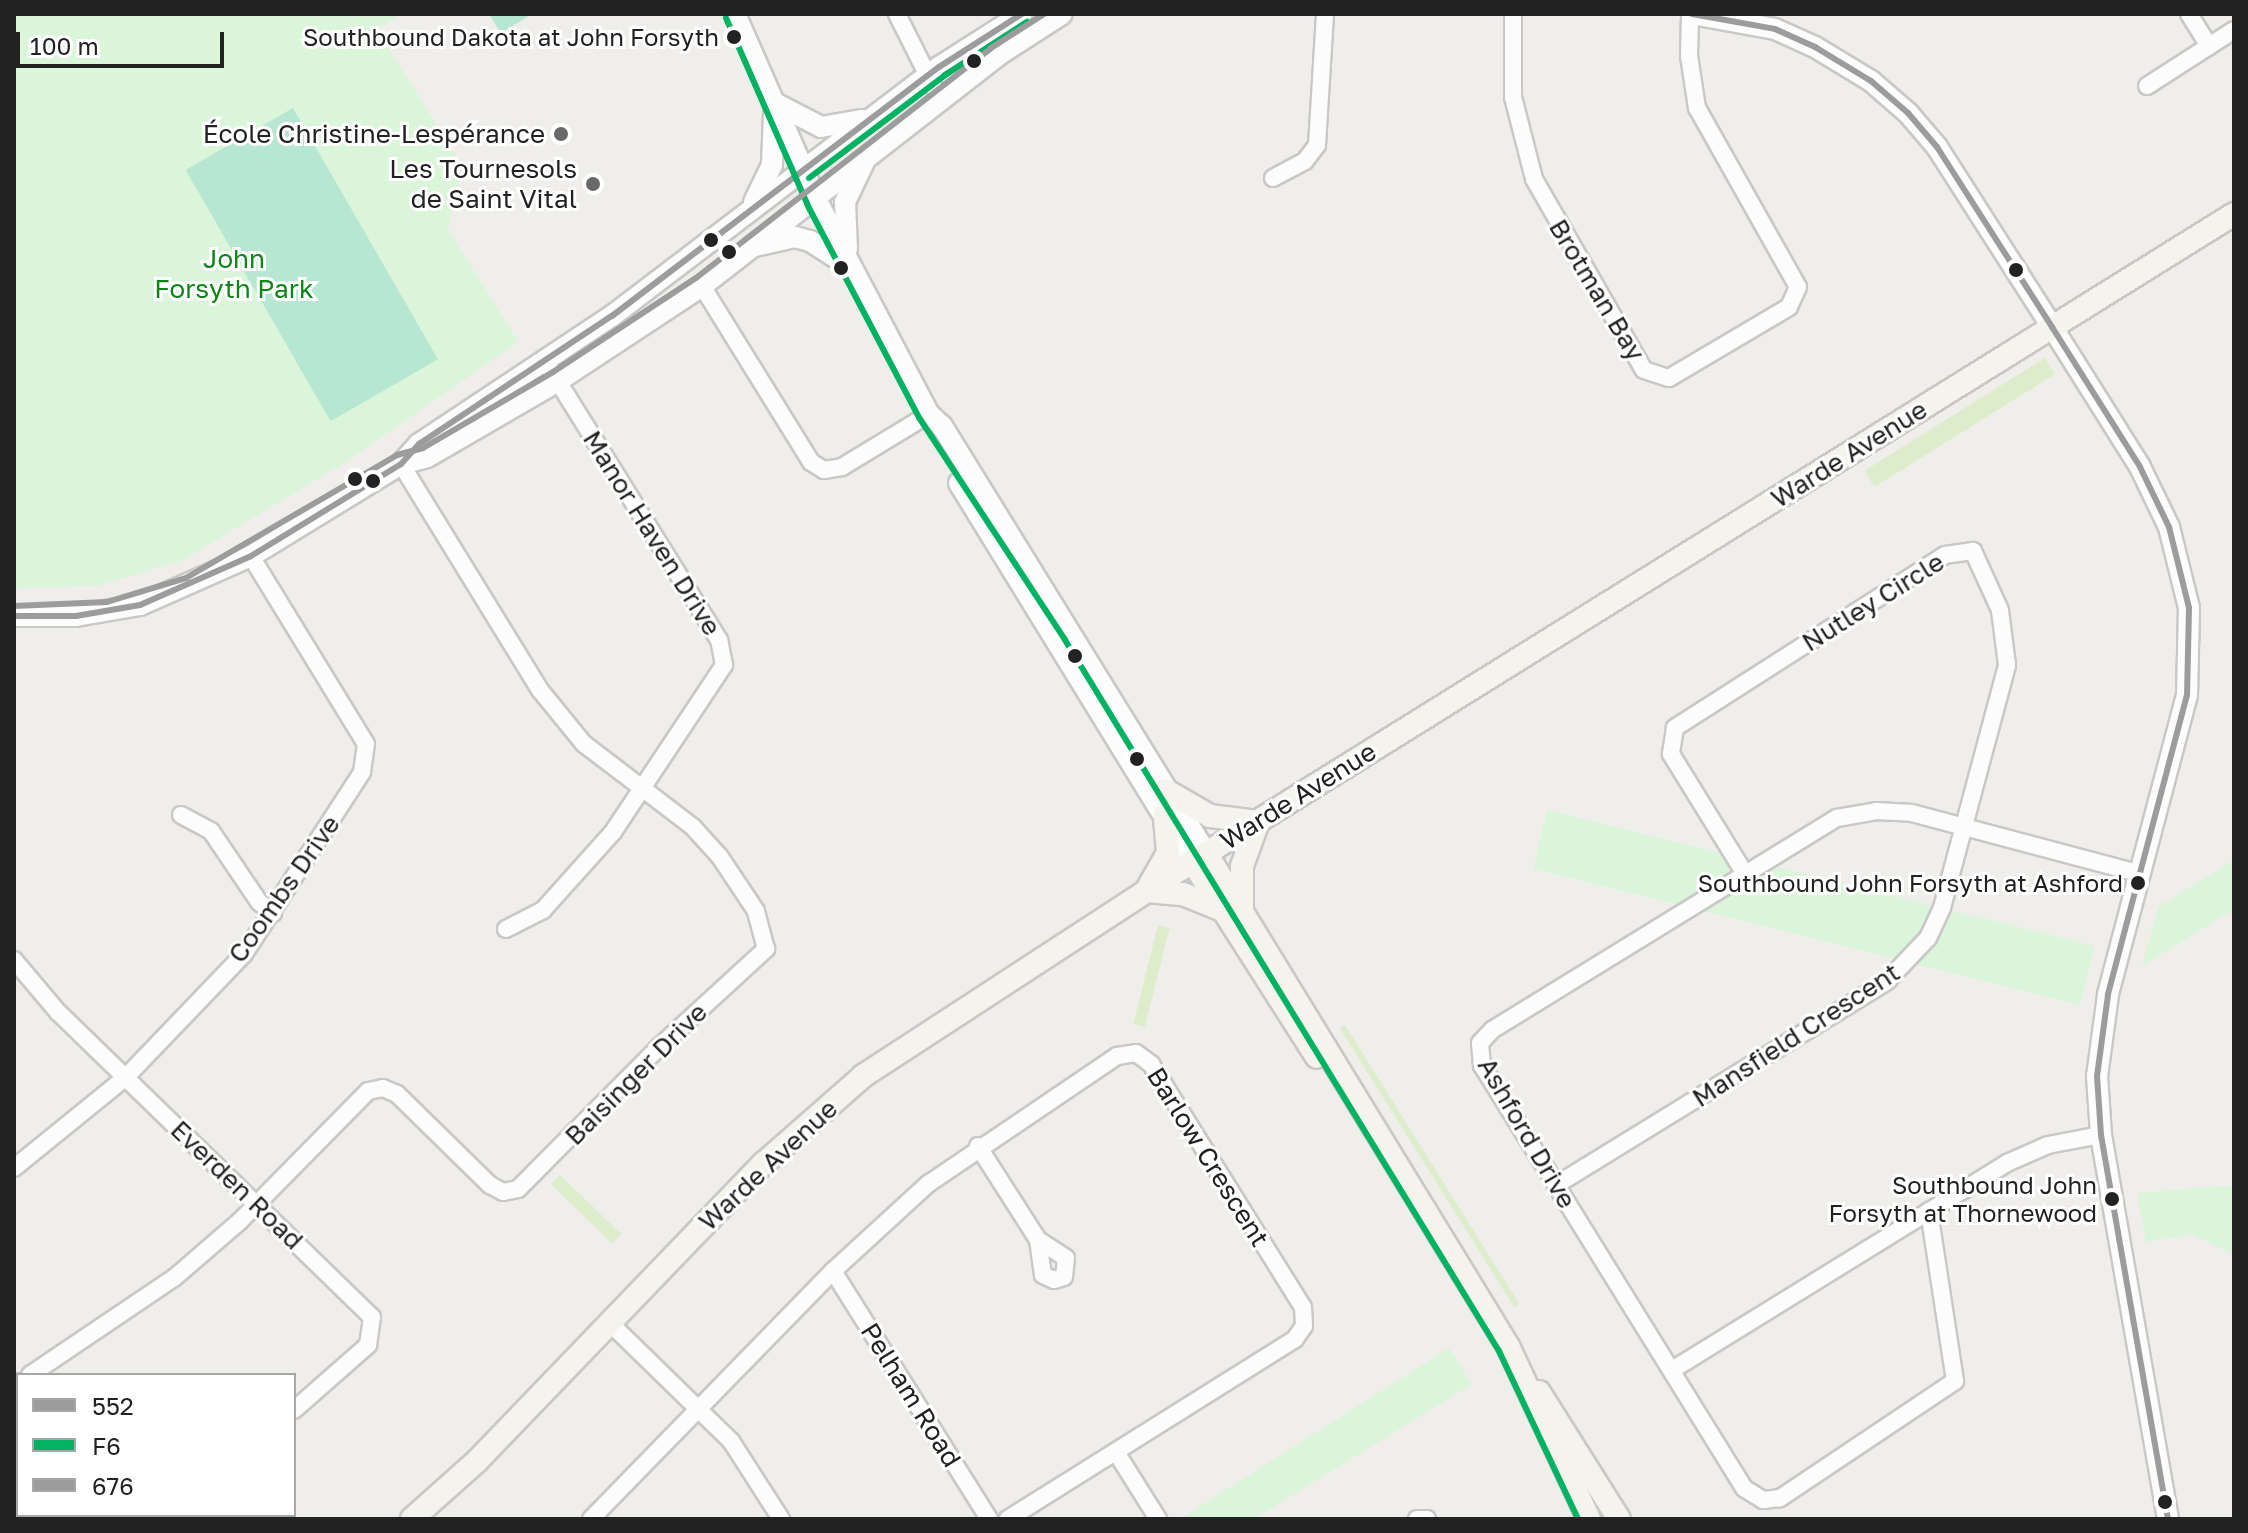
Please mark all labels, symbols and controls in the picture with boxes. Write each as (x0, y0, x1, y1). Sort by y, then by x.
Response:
scale bar (20, 16, 228, 66)
place label: Southbound Dakota at John Forsyth (303, 23, 719, 51)
marker: Southbound Dakota at John Forsyth (726, 29, 742, 45)
text: 100 m (30, 31, 99, 60)
unlabelled marker (966, 53, 982, 69)
place label: École Christine-Lespérance (203, 118, 545, 150)
marker: École Christine-Lespérance (552, 125, 570, 143)
place label: Les Tournesols de Saint Vital (389, 153, 577, 214)
marker: Les Tournesols de Saint Vital (584, 175, 602, 193)
street label: Brotman Bay (1543, 214, 1651, 366)
unlabelled marker (703, 232, 719, 248)
park label: John Forsyth Park (154, 243, 314, 304)
unlabelled marker (721, 244, 737, 260)
unlabelled marker (833, 260, 849, 276)
unlabelled marker (2008, 262, 2024, 278)
street label: Warde Avenue (1765, 394, 1933, 514)
street label: Manor Haven Drive (576, 425, 728, 641)
unlabelled marker (347, 471, 363, 487)
unlabelled marker (365, 473, 381, 489)
street label: Nutley Circle (1796, 546, 1950, 658)
unlabelled marker (1067, 648, 1083, 664)
street label: Warde Avenue (1214, 736, 1382, 856)
unlabelled marker (1129, 751, 1145, 767)
street label: Coombs Drive (222, 809, 346, 969)
place label: Southbound John Forsyth at Ashford (1698, 869, 2123, 897)
marker: Southbound John Forsyth at Ashford (2130, 875, 2146, 891)
street label: Mansfield Crescent (1687, 956, 1905, 1114)
street label: Baisinger Drive (559, 997, 713, 1151)
street label: Ashford Drive (1471, 1052, 1583, 1214)
street label: Barlow Crescent (1140, 1062, 1276, 1252)
street label: Warde Avenue (692, 1093, 844, 1237)
street label: Everden Road (164, 1114, 310, 1256)
place label: Southbound John Forsyth at Thornewood (1828, 1171, 2097, 1227)
marker: Southbound John Forsyth at Thornewood (2104, 1191, 2120, 1207)
street label: Pelham Road (854, 1317, 968, 1473)
legend (16, 1373, 296, 1517)
text: 552 (92, 1391, 134, 1420)
text: F6 (92, 1431, 121, 1460)
text: 676 (92, 1471, 134, 1500)
unlabelled marker (2157, 1494, 2173, 1510)

